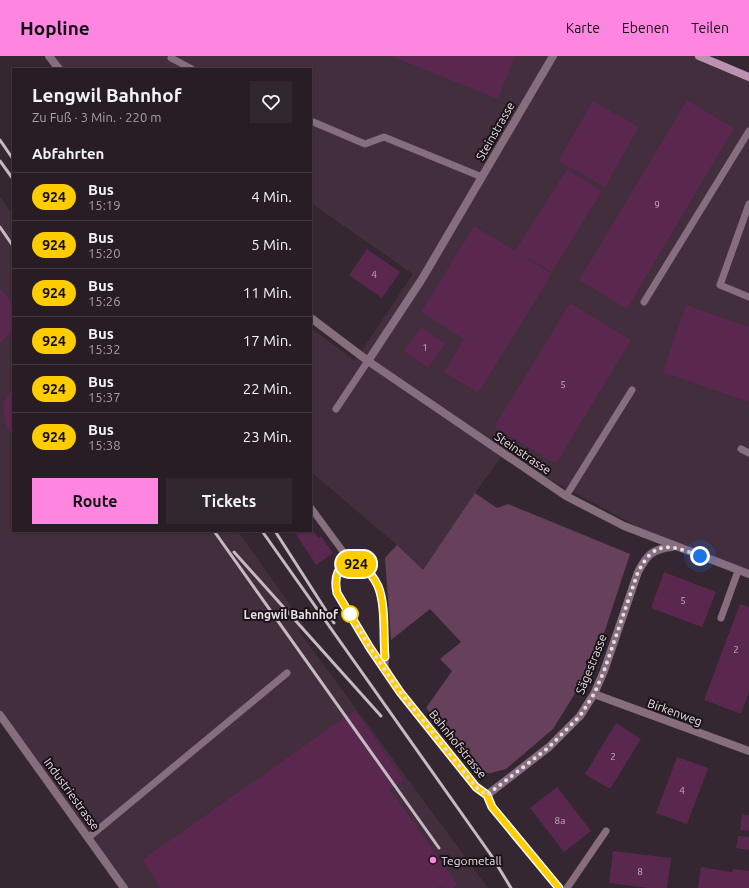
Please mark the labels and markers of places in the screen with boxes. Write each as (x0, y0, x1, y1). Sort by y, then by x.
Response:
marker: Lengwil Bahnhof (341, 605, 359, 623)
place label: Lengwil Bahnhof (244, 608, 339, 621)
place label: Tegometall (441, 854, 502, 867)
marker: Tegometall (428, 855, 438, 865)

